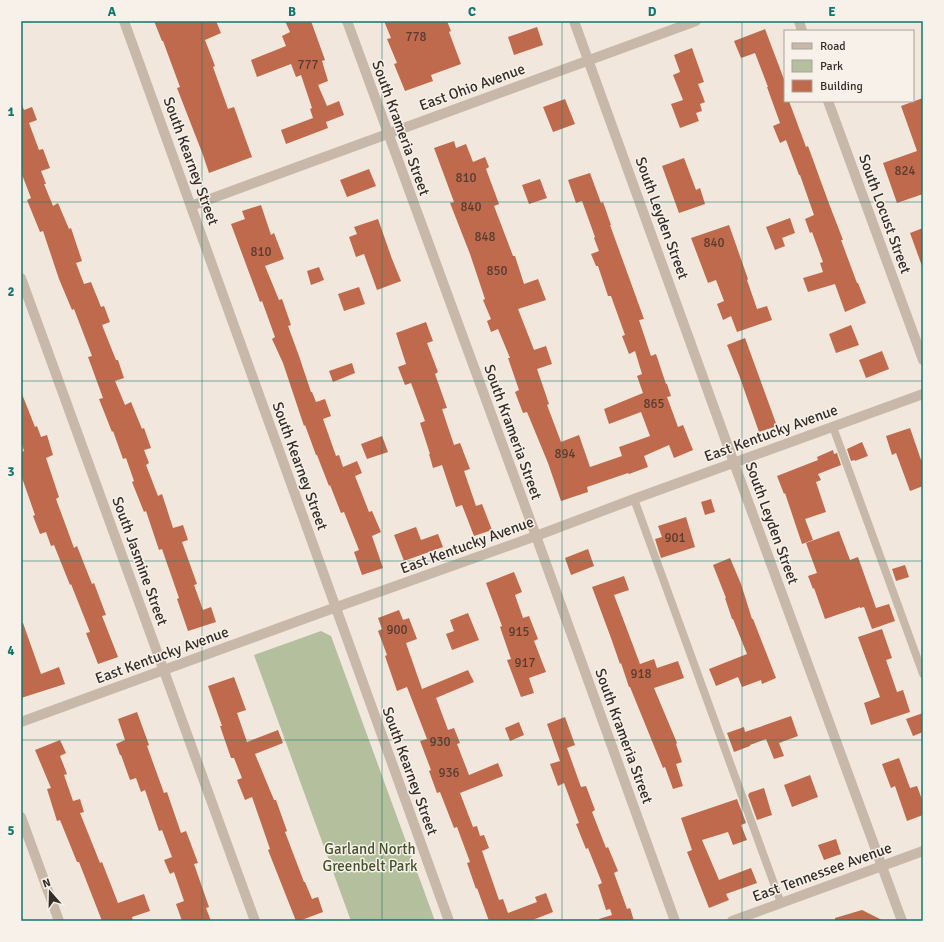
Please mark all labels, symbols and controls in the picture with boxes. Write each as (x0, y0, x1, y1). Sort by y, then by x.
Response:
text: A (108, 4, 117, 20)
text: B (288, 4, 296, 20)
text: C (468, 4, 476, 20)
text: D (648, 4, 657, 20)
text: E (828, 4, 836, 20)
house number: 778 (405, 29, 427, 45)
legend (784, 30, 914, 102)
text: Road (820, 39, 846, 54)
house number: 777 (297, 57, 319, 73)
street label: South Krameria Street (368, 58, 434, 198)
text: Park (820, 59, 843, 74)
street label: East Ohio Avenue (417, 60, 527, 114)
text: Building (820, 79, 863, 94)
street label: South Kearney Street (159, 94, 223, 228)
text: 1 (7, 104, 15, 120)
street label: South Locust Street (855, 152, 915, 276)
street label: South Leyden Street (632, 154, 692, 282)
house number: 824 (894, 163, 916, 179)
house number: 810 (455, 170, 477, 186)
house number: 840 (460, 199, 482, 215)
house number: 848 (474, 229, 496, 245)
house number: 840 (703, 235, 725, 251)
house number: 810 (250, 244, 272, 260)
house number: 850 (486, 263, 508, 279)
text: 2 (7, 284, 15, 300)
street label: South Krameria Street (480, 362, 546, 502)
house number: 865 (643, 396, 665, 412)
street label: South Kearney Street (268, 399, 332, 533)
street label: East Kentucky Avenue (702, 400, 840, 466)
house number: 894 (554, 446, 576, 462)
street label: South Leyden Street (742, 459, 802, 587)
text: 3 (7, 464, 15, 480)
street label: South Jasmine Street (108, 494, 172, 628)
street label: East Kentucky Avenue (398, 512, 536, 578)
house number: 901 (664, 530, 686, 546)
street label: East Kentucky Avenue (93, 622, 231, 688)
house number: 900 (386, 622, 408, 638)
house number: 915 (508, 624, 530, 640)
text: 4 (7, 643, 15, 659)
house number: 917 (514, 655, 536, 671)
street label: South Krameria Street (591, 666, 657, 806)
house number: 918 (630, 666, 652, 682)
street label: South Kearney Street (378, 704, 442, 838)
house number: 930 (429, 734, 451, 750)
house number: 936 (438, 765, 460, 781)
text: 5 (7, 823, 15, 839)
street label: East Tennessee Avenue (750, 838, 894, 906)
park label: Garland North Greenbelt Park (322, 840, 418, 875)
north arrow (30, 872, 70, 912)
text: N (41, 876, 53, 890)

